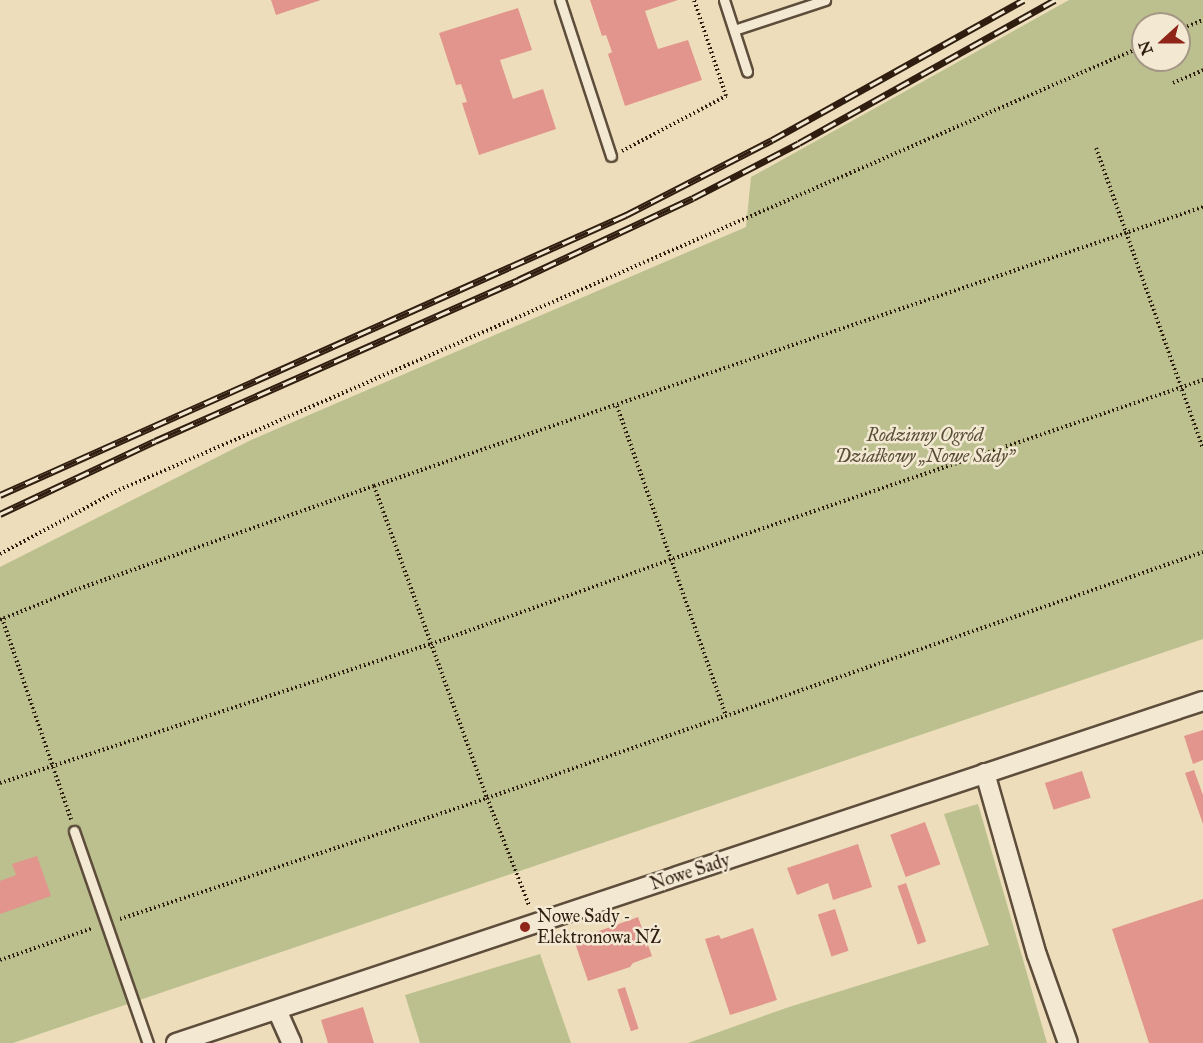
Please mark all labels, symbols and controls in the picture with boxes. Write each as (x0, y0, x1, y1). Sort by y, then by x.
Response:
north arrow (1131, 12, 1191, 72)
text: N (1134, 38, 1157, 58)
park label: Rodzinny Ogród Działkowy „Nowe Sady” (835, 425, 1015, 468)
street label: Nowe Sady (647, 849, 733, 895)
place label: Nowe Sady - Elektronowa NŻ (537, 906, 661, 948)
marker: Nowe Sady - Elektronowa NŻ (518, 920, 532, 934)

